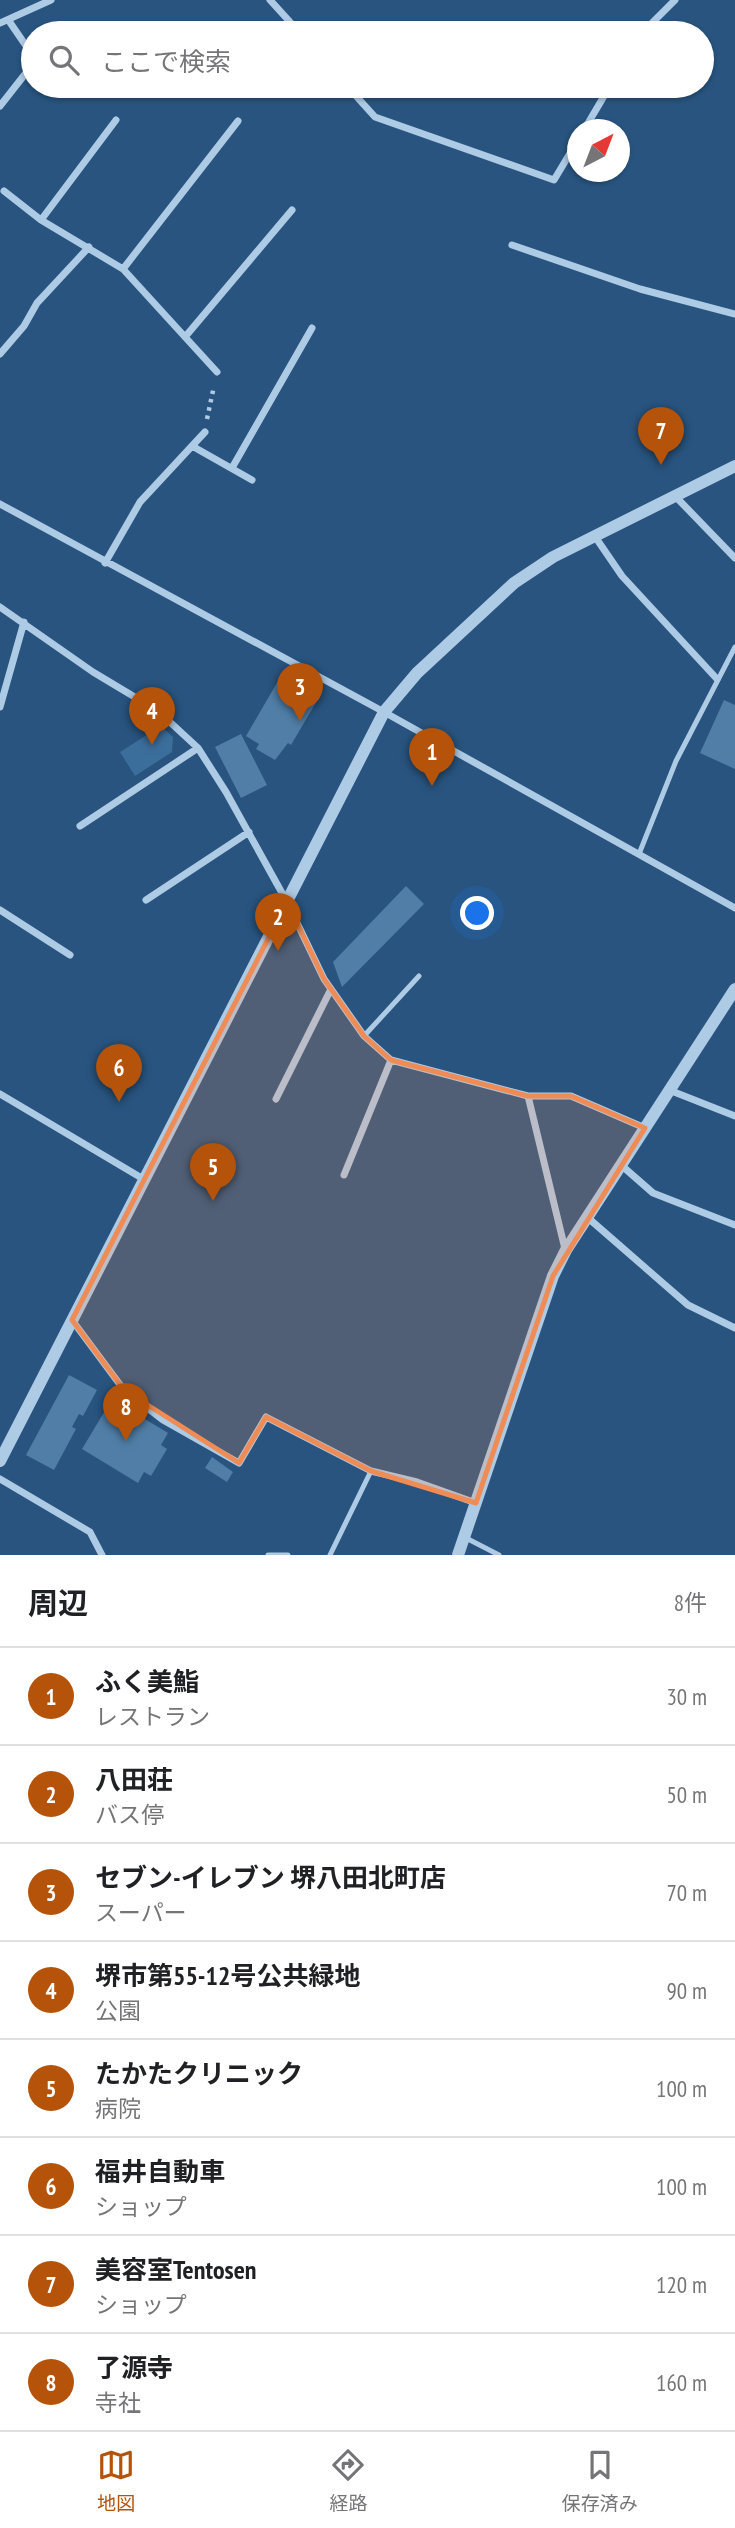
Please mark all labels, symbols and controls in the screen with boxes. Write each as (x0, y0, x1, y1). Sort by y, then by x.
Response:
search box (21, 21, 714, 98)
icon: search (45, 41, 83, 79)
text: ここで検索 (101, 45, 231, 78)
north arrow (567, 119, 630, 182)
pin: 7 (638, 407, 684, 465)
pin: 3 (277, 663, 323, 721)
pin: 4 (129, 687, 175, 745)
pin: 1 (409, 728, 455, 786)
pin: 2 (255, 893, 301, 951)
your location (460, 896, 494, 930)
pin: 6 (96, 1044, 142, 1102)
pin: 5 (190, 1143, 236, 1201)
pin: 8 (103, 1383, 149, 1441)
text: 周辺 (28, 1583, 88, 1622)
text: 8件 (674, 1588, 707, 1617)
text: ふく美鮨 (95, 1665, 199, 1698)
text: 1 (46, 1682, 57, 1711)
text: 30 m (666, 1682, 707, 1711)
text: レストラン (95, 1702, 210, 1731)
text: 八田荘 (95, 1763, 173, 1796)
text: 2 (46, 1780, 57, 1809)
text: 50 m (666, 1780, 707, 1809)
text: バス停 (95, 1800, 164, 1829)
text: セブン-イレブン 堺八田北町店 (95, 1861, 446, 1894)
text: 3 (46, 1878, 57, 1907)
text: 70 m (666, 1878, 707, 1907)
text: スーパー (95, 1898, 187, 1927)
text: 堺市第55-12号公共緑地 (95, 1959, 360, 1992)
text: 4 (46, 1976, 57, 2005)
text: 90 m (666, 1976, 707, 2005)
text: 公園 (95, 1996, 141, 2025)
text: たかたクリニック (95, 2057, 303, 2090)
text: 5 (46, 2074, 57, 2103)
text: 100 m (656, 2074, 707, 2103)
text: 病院 (95, 2094, 141, 2123)
text: 福井自動車 (95, 2155, 225, 2188)
text: 6 (46, 2172, 57, 2201)
text: 100 m (656, 2172, 707, 2201)
text: ショップ (95, 2192, 187, 2221)
text: 美容室Tentosen (95, 2253, 256, 2286)
text: 7 (46, 2270, 57, 2299)
text: 120 m (656, 2270, 707, 2299)
text: ショップ (95, 2290, 187, 2319)
text: 了源寺 (95, 2351, 173, 2384)
text: 8 (46, 2368, 57, 2397)
text: 160 m (656, 2368, 707, 2397)
text: 寺社 (95, 2388, 141, 2417)
tab: 地図 (97, 2446, 135, 2515)
tab: 経路 (329, 2446, 368, 2515)
tab: 保存済み (562, 2446, 638, 2515)

